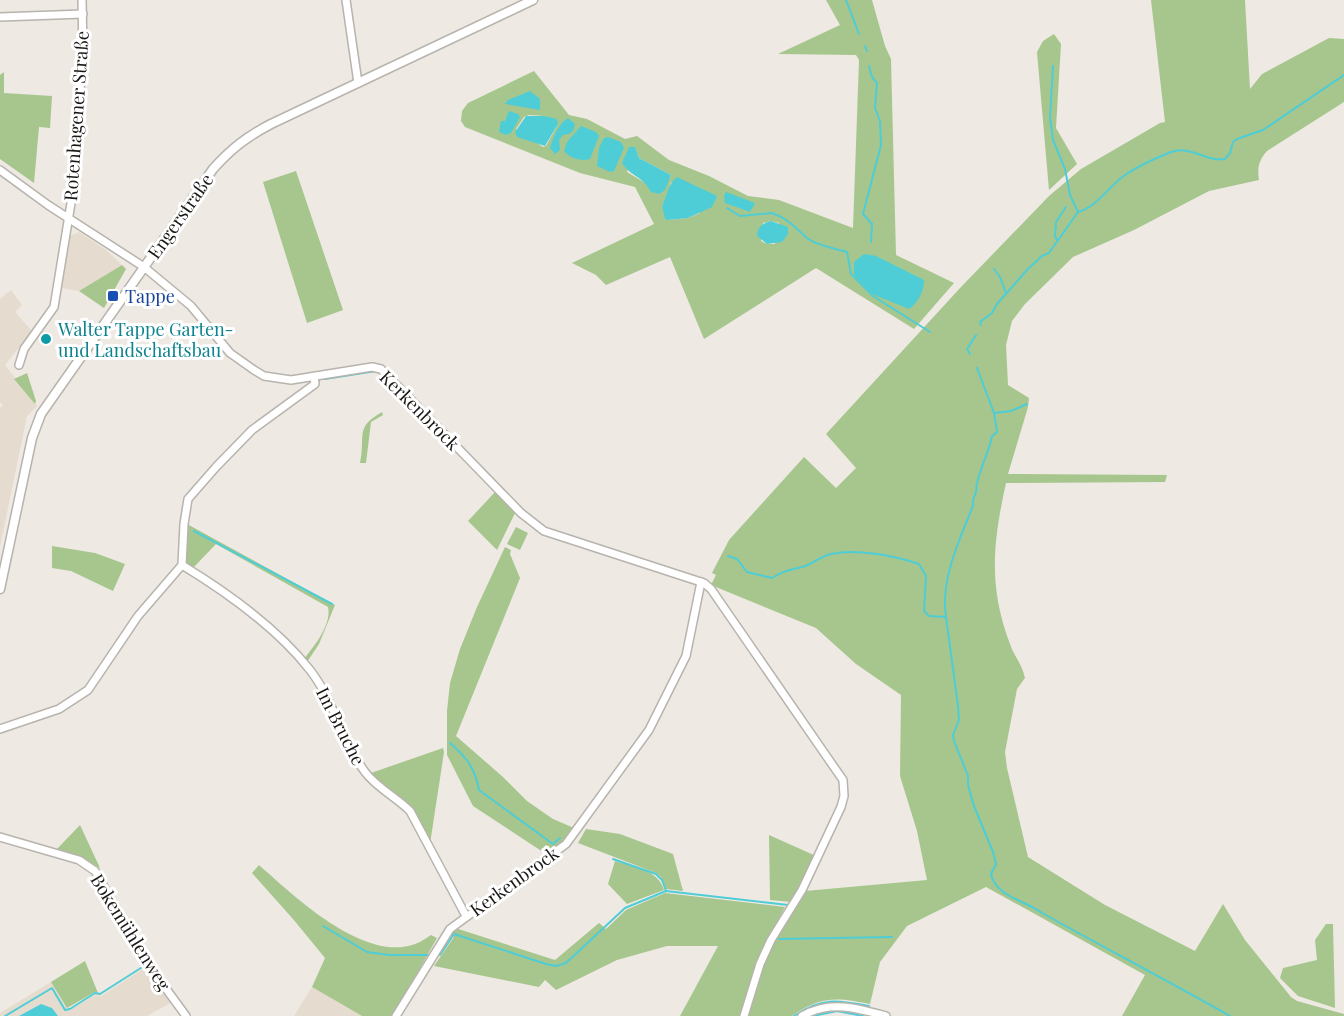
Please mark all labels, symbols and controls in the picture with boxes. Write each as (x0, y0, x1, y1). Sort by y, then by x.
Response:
street label: Rotenhagener Straße (58, 30, 94, 202)
street label: Engerstraße (142, 169, 218, 263)
place label: Tappe (125, 284, 175, 308)
marker: Tappe (106, 289, 120, 303)
place label: Walter Tappe Garten- und Landschaftsbau (57, 317, 234, 362)
marker: Walter Tappe Garten- und Landschaftsbau (39, 332, 53, 346)
street label: Kerkenbrock (375, 365, 465, 455)
street label: Im Bruche (311, 683, 371, 769)
street label: Kerkenbrock (465, 841, 563, 921)
street label: Bokemühlenweg (85, 869, 177, 995)

